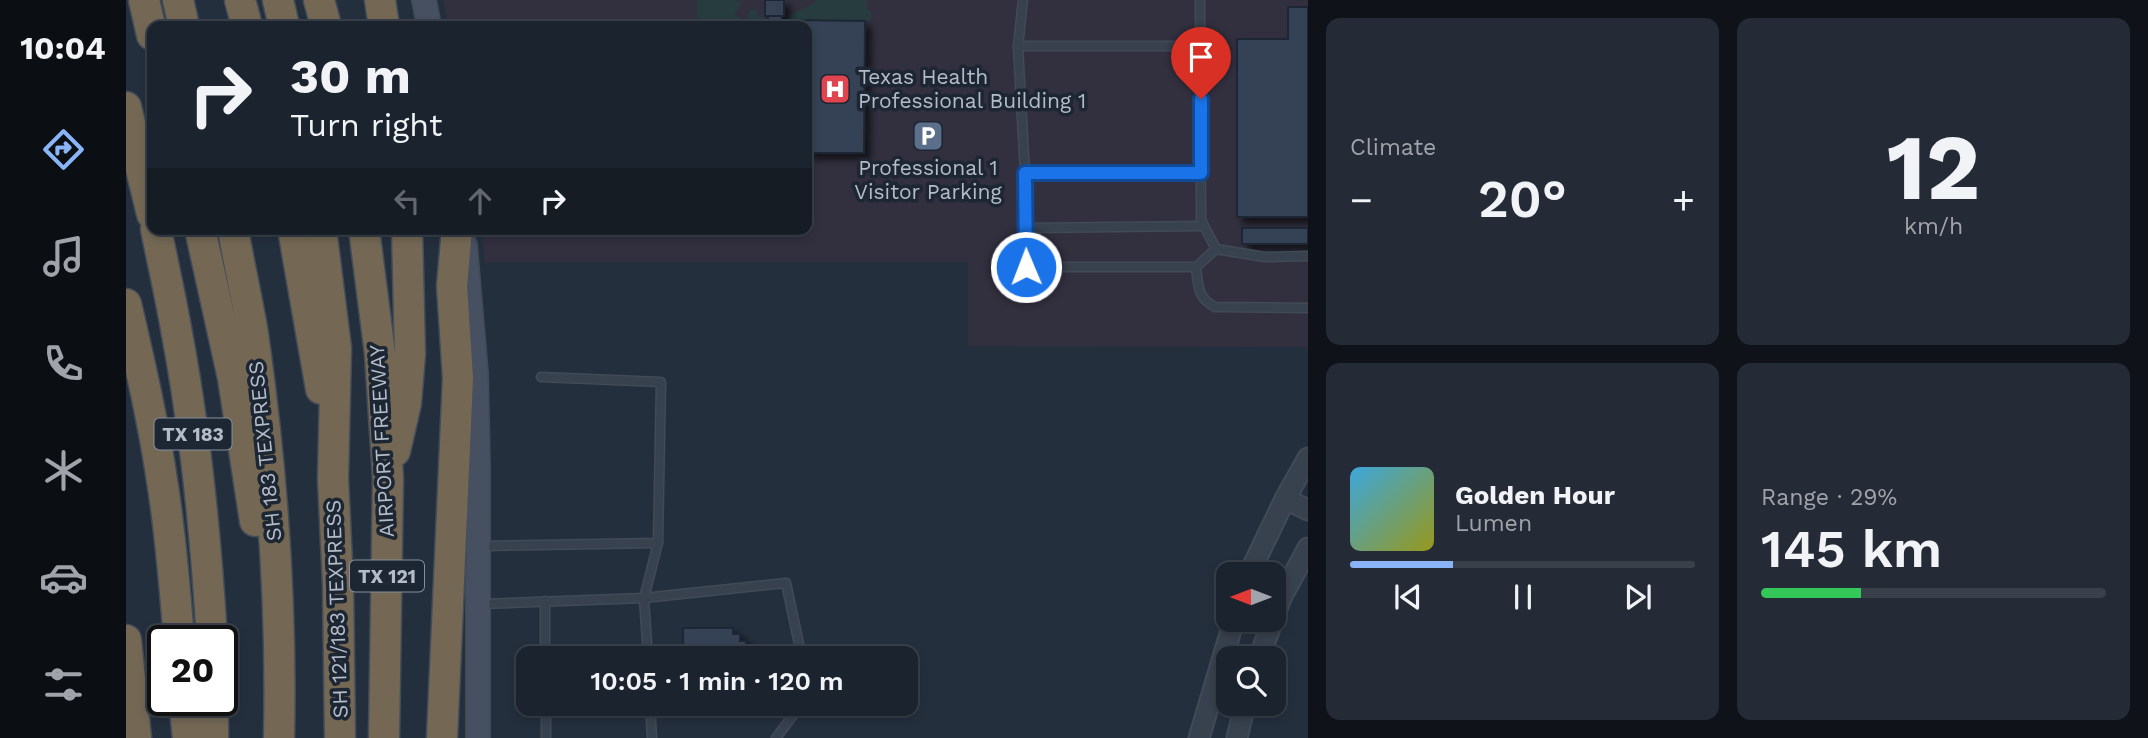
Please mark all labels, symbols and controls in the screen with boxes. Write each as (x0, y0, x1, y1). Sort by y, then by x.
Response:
pin (1171, 27, 1231, 99)
text: 10:04 (20, 29, 106, 67)
icon: arrive (1182, 38, 1220, 76)
text: 30 m (290, 47, 411, 105)
icon: right (175, 49, 266, 140)
place label: Texas Health Professional Building 1 (858, 64, 1086, 113)
hospital icon: Texas Health Professional Building 1 (818, 72, 852, 106)
text: Turn right (290, 106, 442, 144)
text: 12 (1887, 114, 1980, 221)
parking icon: Professional 1 Visitor Parking (911, 119, 945, 153)
icon: directions (39, 125, 88, 174)
text: Climate (1350, 134, 1436, 161)
place label: Professional 1 Visitor Parking (854, 155, 1003, 204)
text: 20° (1478, 169, 1567, 230)
text: − (1350, 178, 1373, 222)
text: + (1672, 178, 1695, 222)
icon: left (388, 182, 426, 220)
icon: ahead (461, 182, 499, 220)
icon: right (534, 182, 572, 220)
text: km/h (1904, 213, 1963, 240)
position arrow (989, 230, 1063, 304)
icon: music (39, 232, 88, 281)
icon: phone (39, 339, 88, 388)
street label: AIRPORT FREEWAY (364, 344, 399, 538)
street label: SH 183 TEXPRESS (243, 360, 286, 542)
road number: TX 183 (154, 418, 232, 449)
icon: climate (39, 446, 88, 495)
text: Golden Hour (1455, 480, 1615, 510)
text: Range · 29% (1761, 484, 1897, 511)
street label: SH 121/183 TEXPRESS (320, 499, 353, 719)
text: Lumen (1455, 510, 1532, 537)
text: 145 km (1761, 519, 1942, 580)
icon: car (39, 553, 88, 602)
road number: TX 121 (350, 561, 424, 592)
north arrow (1216, 562, 1286, 632)
map controls (1216, 562, 1286, 716)
icon: previous (1389, 578, 1427, 616)
icon: pause (1504, 578, 1542, 616)
icon: next (1619, 578, 1657, 616)
speed limit sign: 20 (147, 625, 238, 716)
button: search (1216, 646, 1286, 716)
icon: filters (39, 660, 88, 709)
text: 10:05 · 1 min · 120 m (590, 666, 844, 696)

